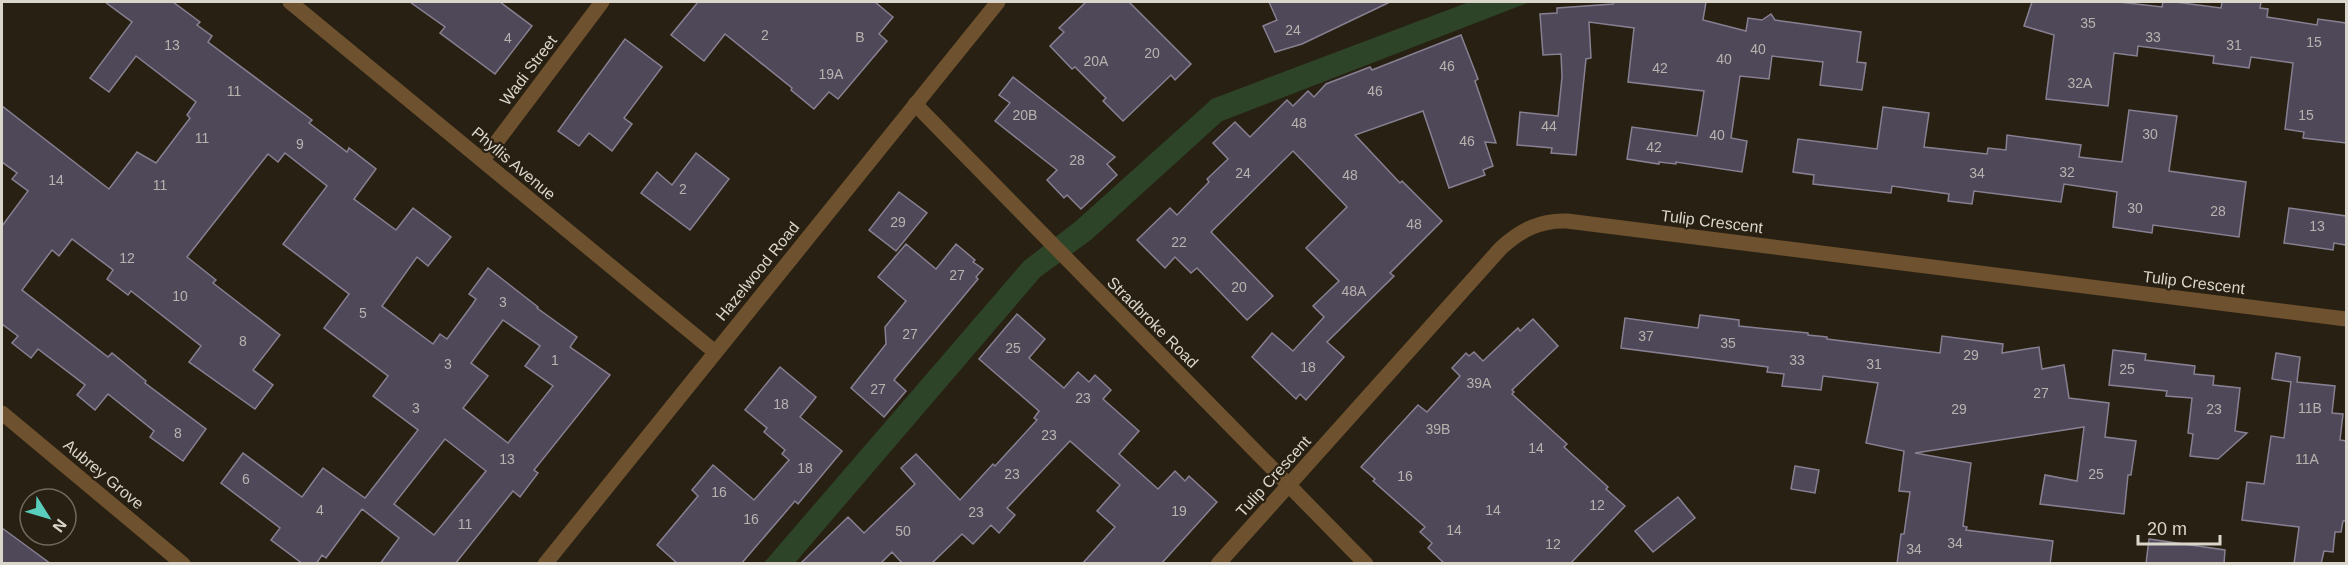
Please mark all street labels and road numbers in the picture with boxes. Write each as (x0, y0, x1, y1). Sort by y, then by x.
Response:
street label: Wadi Street (497, 32, 560, 109)
street label: Phyllis Avenue (468, 124, 559, 203)
street label: Tulip Crescent (1660, 207, 1764, 236)
street label: Hazelwood Road (712, 219, 802, 324)
street label: Tulip Crescent (2142, 268, 2246, 297)
street label: Stradbroke Road (1104, 274, 1201, 371)
street label: Tulip Crescent (1233, 432, 1314, 520)
street label: Aubrey Grove (60, 436, 147, 513)

